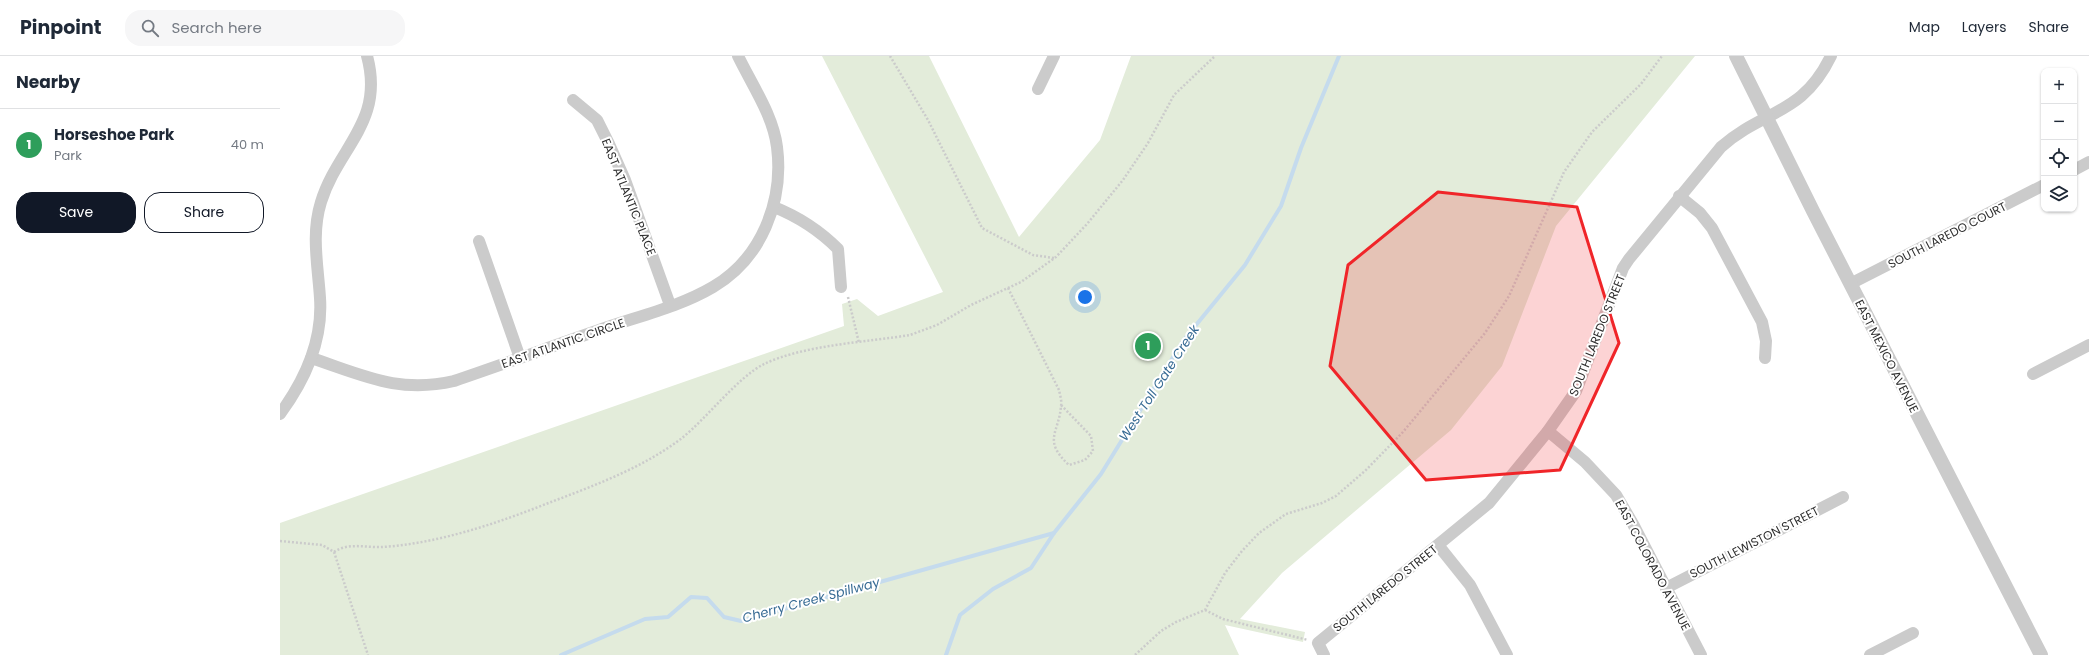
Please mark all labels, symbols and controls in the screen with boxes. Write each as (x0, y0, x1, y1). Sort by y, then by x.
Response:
search box (125, 10, 405, 46)
text: Pinpoint (20, 14, 101, 41)
icon: search (139, 17, 161, 39)
text: Search here (171, 17, 262, 38)
text: Map (1909, 17, 1940, 37)
text: Layers (1962, 17, 2006, 37)
text: Share (2028, 17, 2069, 37)
map controls (2041, 68, 2077, 212)
button: + (2041, 68, 2077, 104)
text: Nearby (16, 70, 80, 94)
button: − (2041, 104, 2077, 140)
text: Horseshoe Park (54, 124, 174, 145)
text: 1 (27, 135, 31, 154)
text: 40 m (231, 135, 264, 154)
street label: EAST ATLANTIC PLACE (598, 136, 660, 258)
button: locate (2041, 140, 2077, 176)
text: Park (54, 146, 82, 165)
button: layers (2041, 176, 2077, 212)
button: Save (16, 192, 136, 233)
button: Share (144, 192, 264, 233)
street label: SOUTH LAREDO COURT (1885, 197, 2010, 272)
street label: SOUTH LAREDO STREET (1565, 271, 1629, 398)
your location (1075, 287, 1095, 307)
street label: EAST MEXICO AVENUE (1851, 297, 1923, 415)
street label: EAST ATLANTIC CIRCLE (499, 314, 627, 372)
water label: West Toll Gate Creek (1114, 320, 1204, 445)
pin: 1 (1135, 331, 1161, 361)
street label: EAST COLORADO AVENUE (1611, 497, 1695, 633)
street label: SOUTH LEWISTON STREET (1687, 502, 1822, 582)
street label: SOUTH LAREDO STREET (1329, 540, 1441, 636)
water label: Cherry Creek Spillway (740, 572, 882, 628)

